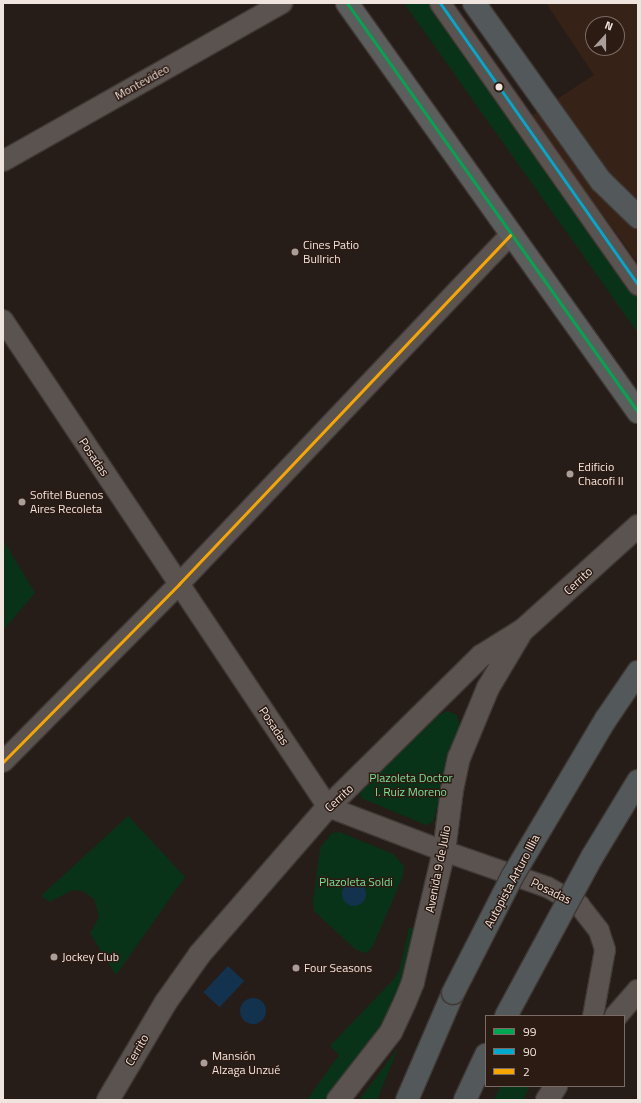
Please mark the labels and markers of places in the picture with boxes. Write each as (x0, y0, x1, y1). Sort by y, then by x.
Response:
unlabelled marker (494, 82, 504, 92)
place label: Cines Patio Bullrich (303, 238, 359, 266)
marker: Cines Patio Bullrich (290, 247, 300, 257)
place label: Edificio Chacofi II (578, 460, 624, 488)
marker: Edificio Chacofi II (565, 469, 575, 479)
place label: Sofitel Buenos Aires Recoleta (30, 488, 103, 516)
marker: Sofitel Buenos Aires Recoleta (17, 497, 27, 507)
place label: Jockey Club (62, 950, 119, 964)
marker: Jockey Club (49, 952, 59, 962)
place label: Four Seasons (304, 961, 372, 975)
marker: Four Seasons (291, 963, 301, 973)
place label: Mansión Alzaga Unzué (212, 1049, 280, 1077)
marker: Mansión Alzaga Unzué (199, 1058, 209, 1068)

